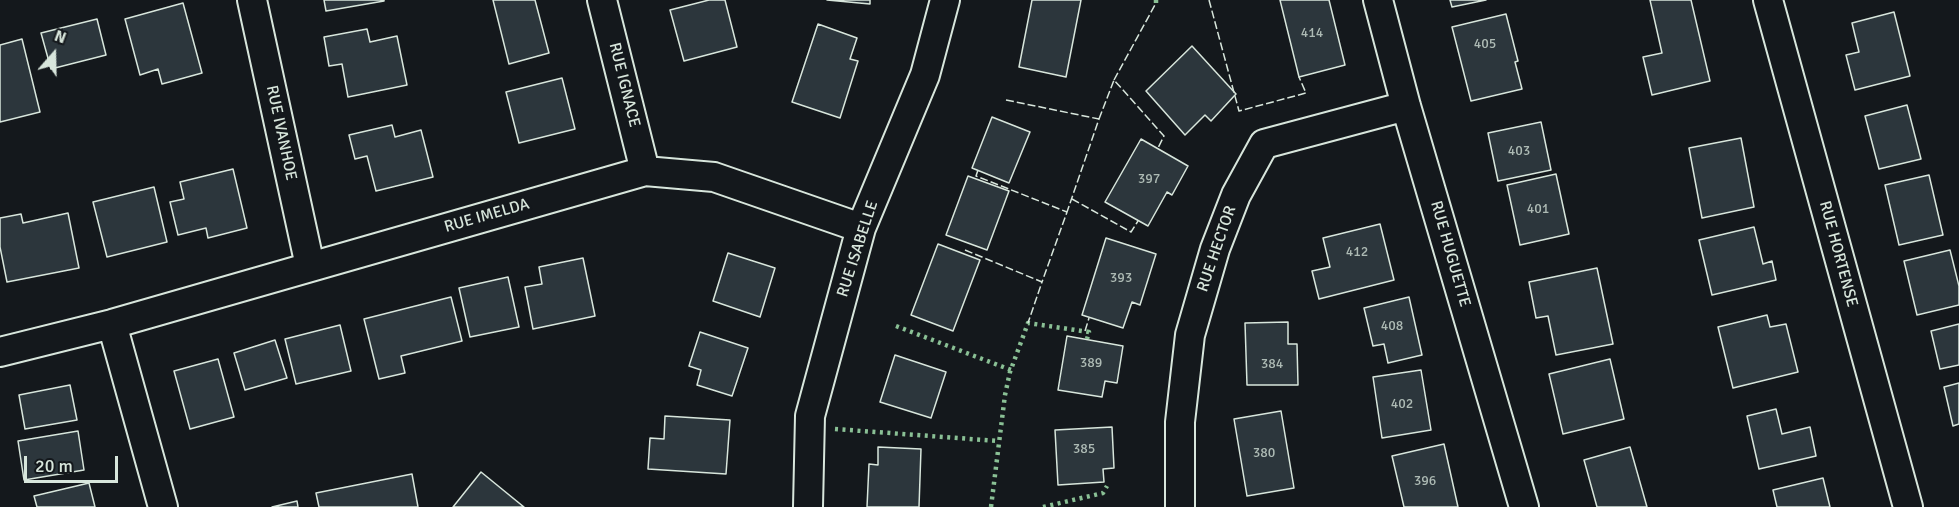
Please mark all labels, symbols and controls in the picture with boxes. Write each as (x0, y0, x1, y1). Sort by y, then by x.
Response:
north arrow (24, 24, 84, 84)
house number: 414 (1301, 25, 1323, 41)
text: N (51, 26, 69, 48)
house number: 405 (1474, 36, 1496, 52)
street label: RUE IGNACE (604, 41, 644, 129)
street label: RUE IVANHOE (262, 84, 300, 182)
house number: 403 (1508, 143, 1530, 159)
house number: 397 (1138, 171, 1160, 187)
street label: RUE IMELDA (442, 195, 532, 237)
street label: RUE ISABELLE (833, 198, 883, 300)
street label: RUE HUGUETTE (1426, 199, 1474, 309)
street label: RUE HORTENSE (1815, 199, 1861, 309)
house number: 401 (1527, 201, 1549, 217)
street label: RUE HECTOR (1193, 204, 1241, 294)
house number: 412 (1346, 244, 1368, 260)
house number: 393 (1110, 270, 1132, 286)
house number: 408 (1381, 318, 1403, 334)
house number: 389 (1080, 355, 1102, 371)
house number: 384 (1261, 356, 1283, 372)
house number: 402 (1391, 396, 1413, 412)
house number: 385 (1073, 441, 1095, 457)
scale bar (27, 444, 122, 482)
house number: 380 (1253, 445, 1275, 461)
text: 20 m (35, 455, 73, 477)
house number: 396 (1414, 473, 1436, 489)

